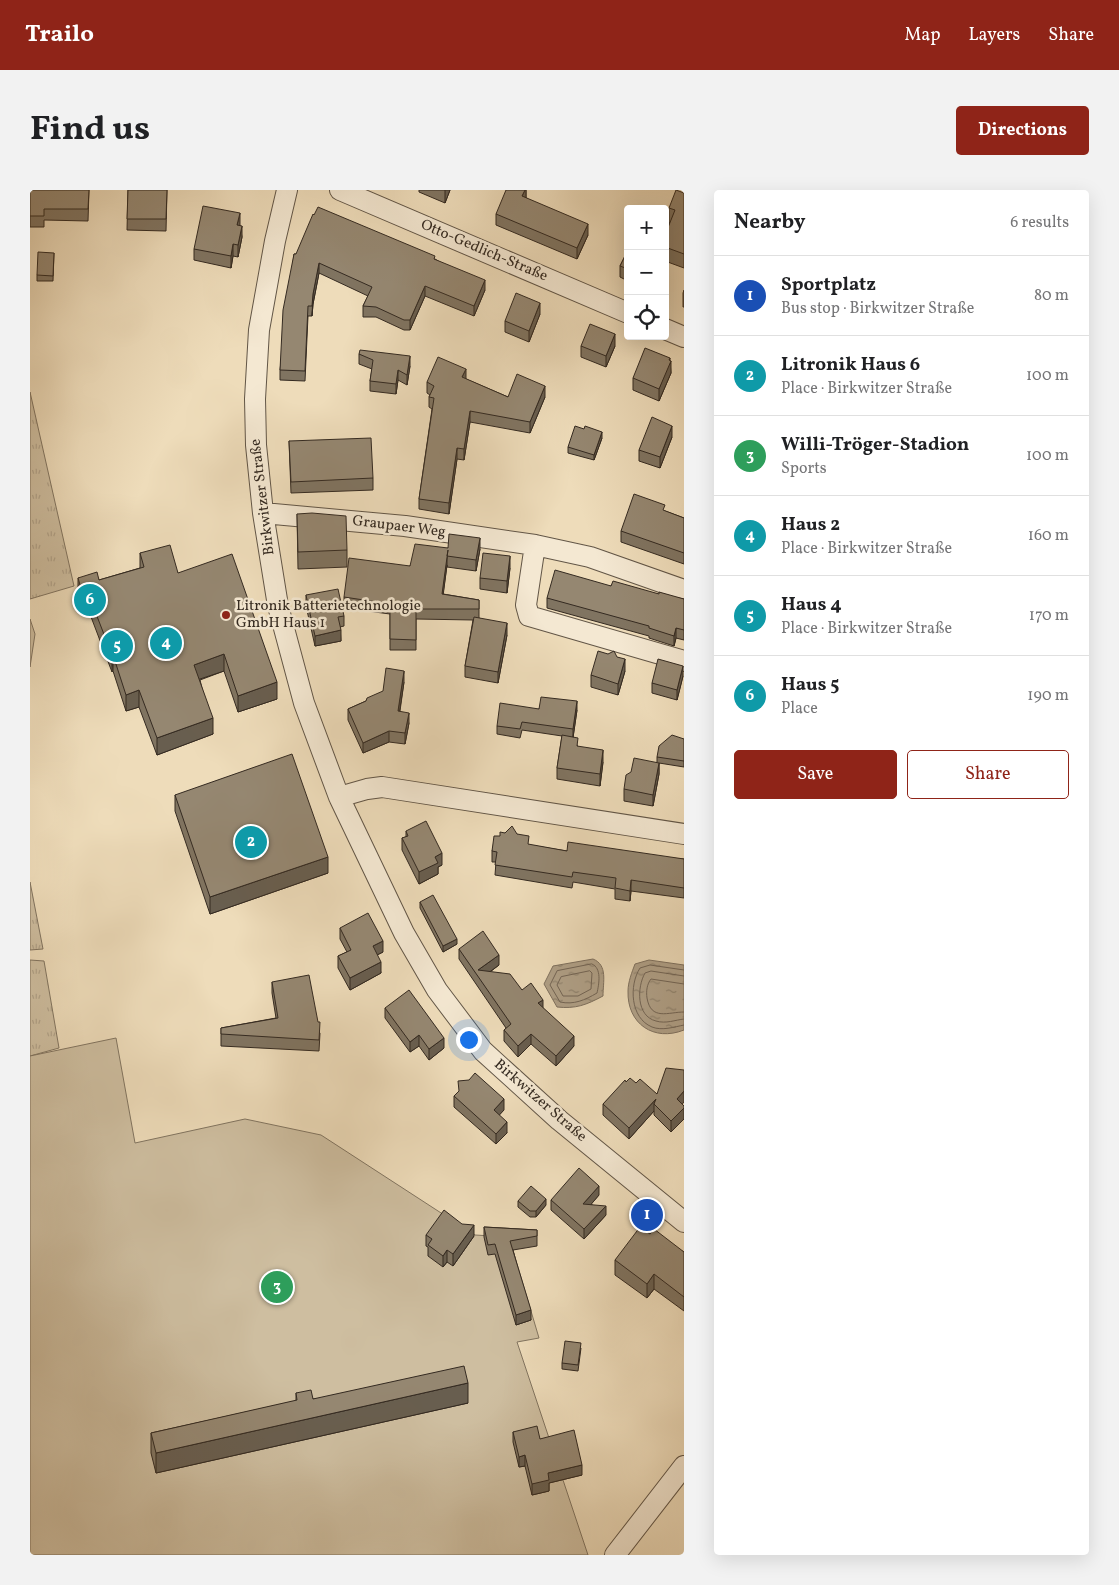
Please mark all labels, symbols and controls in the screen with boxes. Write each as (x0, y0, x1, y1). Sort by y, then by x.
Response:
text: Trailo (25, 18, 94, 52)
text: Map (904, 23, 940, 48)
text: Layers (968, 23, 1020, 48)
text: Share (1048, 23, 1094, 48)
text: Find us (30, 106, 150, 154)
button: Directions (956, 106, 1089, 155)
map controls (624, 205, 669, 340)
button: + (624, 205, 669, 250)
text: Nearby (734, 208, 805, 237)
text: 6 results (1010, 212, 1069, 234)
street label: Otto-Gedlich-Straße (417, 215, 551, 287)
button: − (624, 250, 669, 295)
text: Sportplatz (781, 272, 876, 298)
text: 1 (747, 285, 753, 307)
text: 80 m (1034, 285, 1069, 307)
button: locate (624, 295, 669, 340)
text: Bus stop · Birkwitzer Straße (781, 298, 974, 320)
text: Litronik Haus 6 (781, 352, 920, 378)
text: 2 (746, 365, 754, 387)
text: 100 m (1026, 365, 1069, 387)
text: Place · Birkwitzer Straße (781, 378, 952, 400)
text: Willi-Tröger-Stadion (781, 432, 969, 458)
street label: Birkwitzer Straße (245, 438, 281, 556)
text: 3 (746, 445, 754, 467)
text: 100 m (1026, 445, 1069, 467)
text: Sports (781, 458, 827, 480)
street label: Graupaer Weg (351, 511, 447, 543)
text: Haus 2 (781, 512, 840, 538)
text: 4 (745, 525, 755, 547)
text: 160 m (1028, 525, 1069, 547)
text: Place · Birkwitzer Straße (781, 538, 952, 560)
pin: 6 (74, 581, 106, 619)
text: Haus 4 (781, 592, 842, 618)
place label: Litronik Batterietechnologie GmbH Haus 1 (236, 596, 421, 634)
text: 5 (746, 605, 754, 627)
text: 170 m (1029, 605, 1069, 627)
marker: Litronik Batterietechnologie GmbH Haus 1 (220, 609, 232, 621)
text: Place · Birkwitzer Straße (781, 618, 952, 640)
pin: 4 (150, 624, 182, 662)
pin: 5 (101, 627, 133, 665)
text: Haus 5 (781, 672, 839, 698)
text: 6 (746, 685, 754, 707)
text: 190 m (1027, 685, 1069, 707)
text: Place (781, 698, 818, 720)
button: Save (734, 750, 897, 799)
button: Share (907, 750, 1069, 799)
pin: 2 (235, 823, 267, 861)
your location (456, 1027, 482, 1053)
street label: Birkwitzer Straße (489, 1055, 591, 1147)
pin: 1 (631, 1196, 663, 1234)
pin: 3 (261, 1268, 293, 1306)

